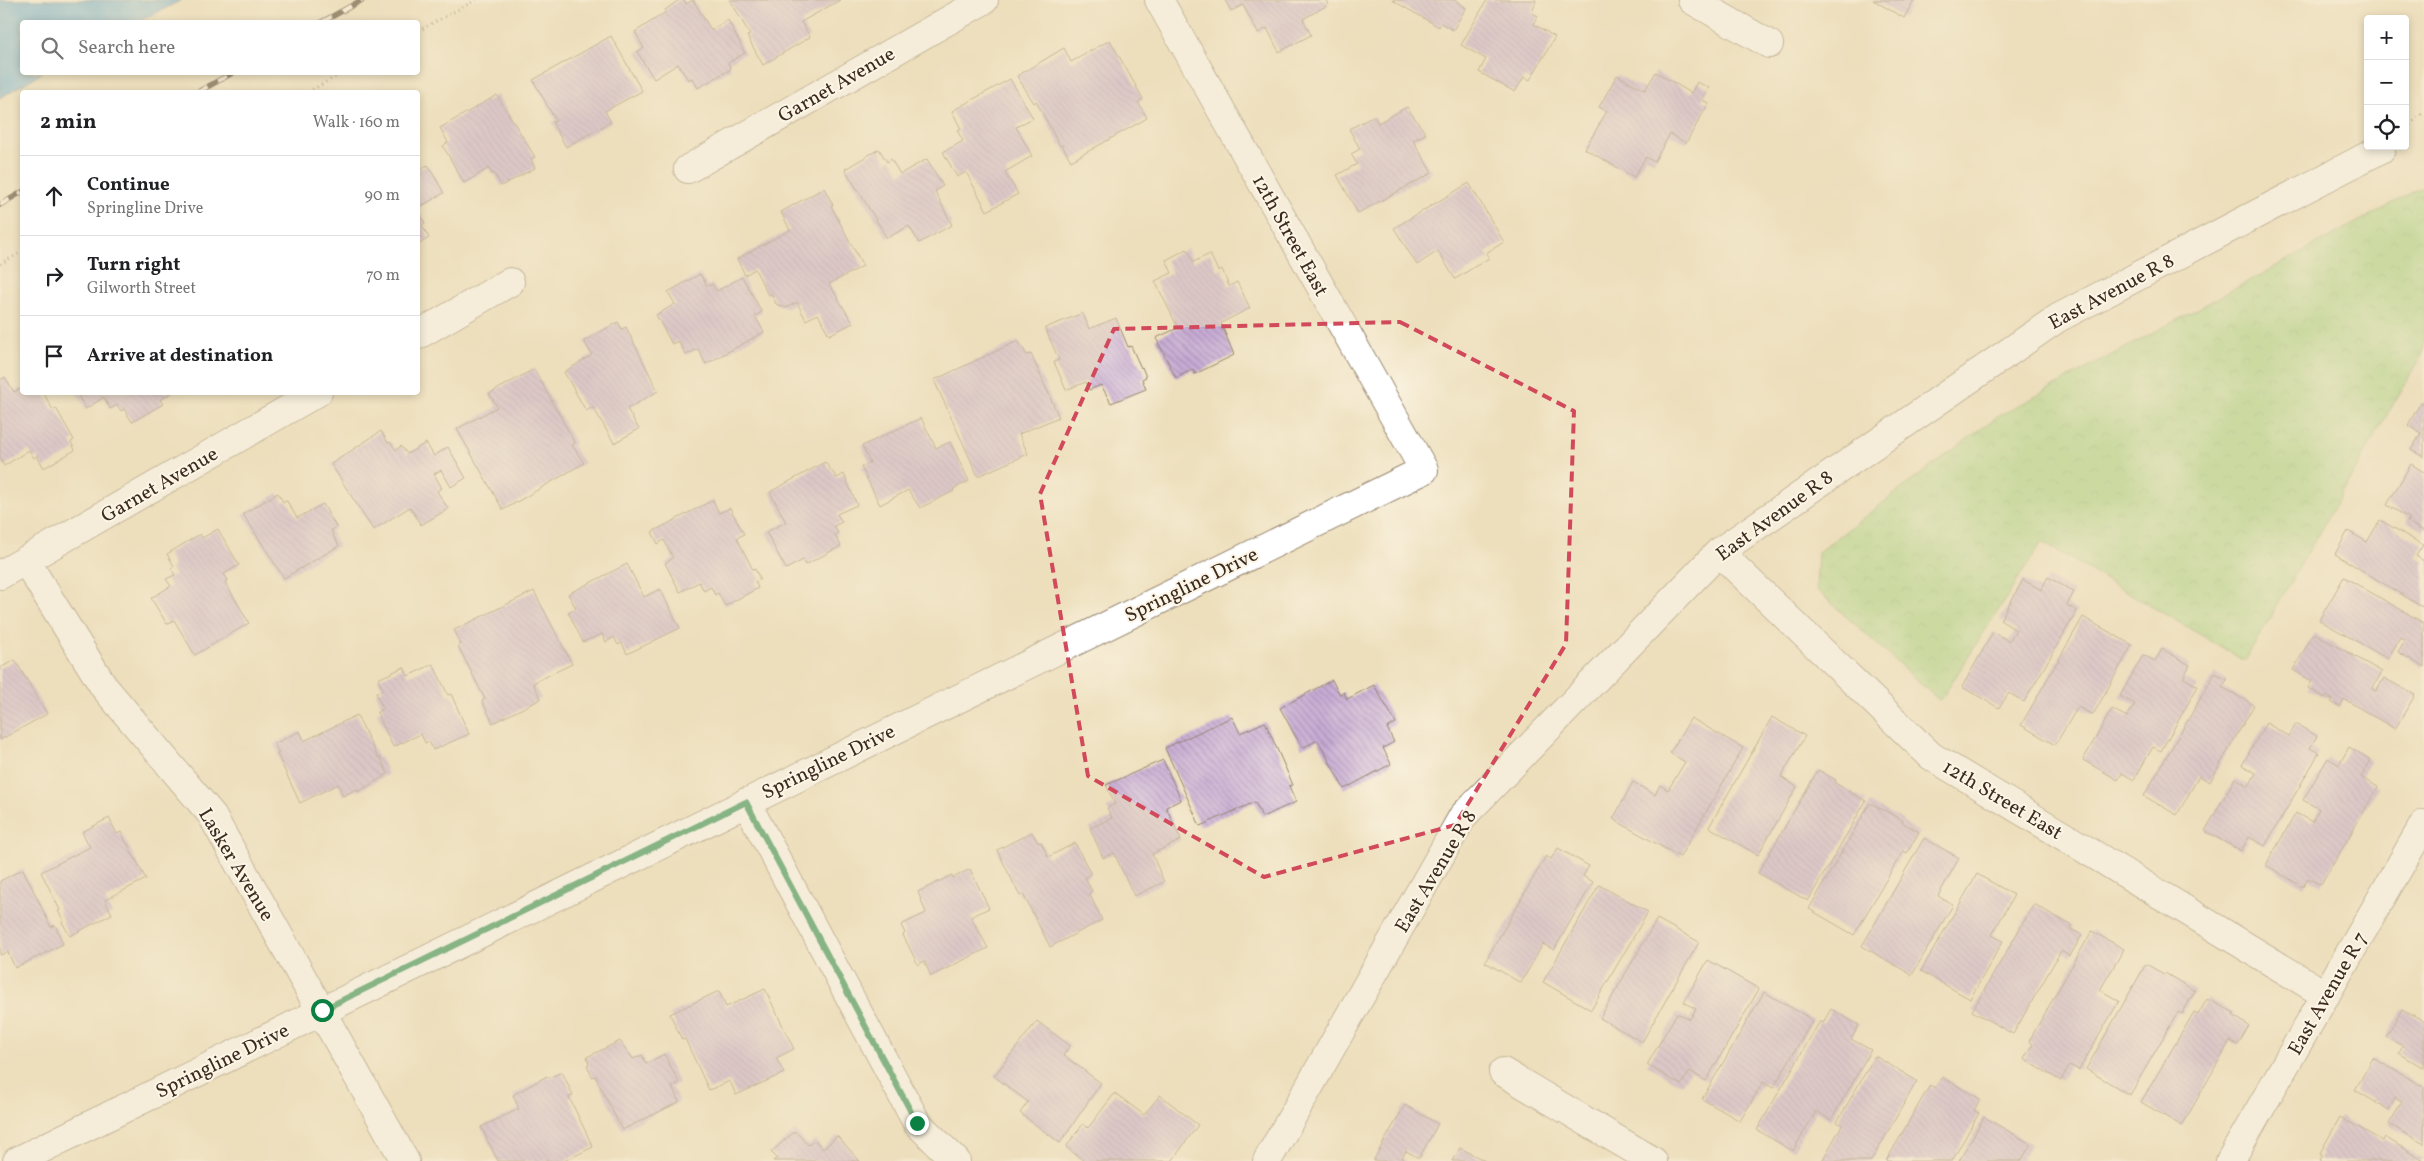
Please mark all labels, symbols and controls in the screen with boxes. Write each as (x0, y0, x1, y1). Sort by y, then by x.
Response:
map controls (2364, 15, 2409, 150)
button: + (2364, 15, 2409, 60)
search box (20, 20, 420, 75)
icon: search (38, 34, 66, 62)
text: Search here (78, 35, 175, 61)
street label: Garnet Avenue (773, 41, 901, 131)
button: − (2364, 60, 2409, 105)
button: locate (2364, 105, 2409, 150)
text: 2 min (40, 108, 97, 137)
text: Walk · 160 m (313, 112, 400, 134)
street label: 12th Street East (1244, 170, 1334, 302)
text: Continue (87, 172, 170, 198)
icon: ahead (40, 182, 68, 210)
text: 90 m (364, 185, 400, 207)
text: Springline Drive (87, 198, 203, 220)
street label: East Avenue R 8 (2044, 248, 2180, 338)
text: Turn right (87, 252, 180, 278)
icon: right (40, 262, 68, 290)
text: 70 m (366, 265, 400, 287)
text: Gilworth Street (87, 278, 196, 300)
icon: arrive (40, 342, 68, 370)
text: Arrive at destination (87, 343, 273, 369)
street label: Garnet Avenue (96, 441, 224, 531)
street label: East Avenue R 8 (1711, 464, 1840, 569)
street label: Springline Drive (1120, 541, 1263, 630)
street label: Springline Drive (757, 718, 900, 807)
street label: 12th Street East (1937, 754, 2067, 848)
street label: Lasker Avenue (190, 803, 280, 927)
street label: East Avenue R 8 (1389, 805, 1484, 939)
street label: East Avenue R 7 (2282, 927, 2375, 1061)
route start (311, 999, 334, 1022)
street label: Springline Drive (151, 1017, 294, 1106)
route end (906, 1112, 929, 1135)

